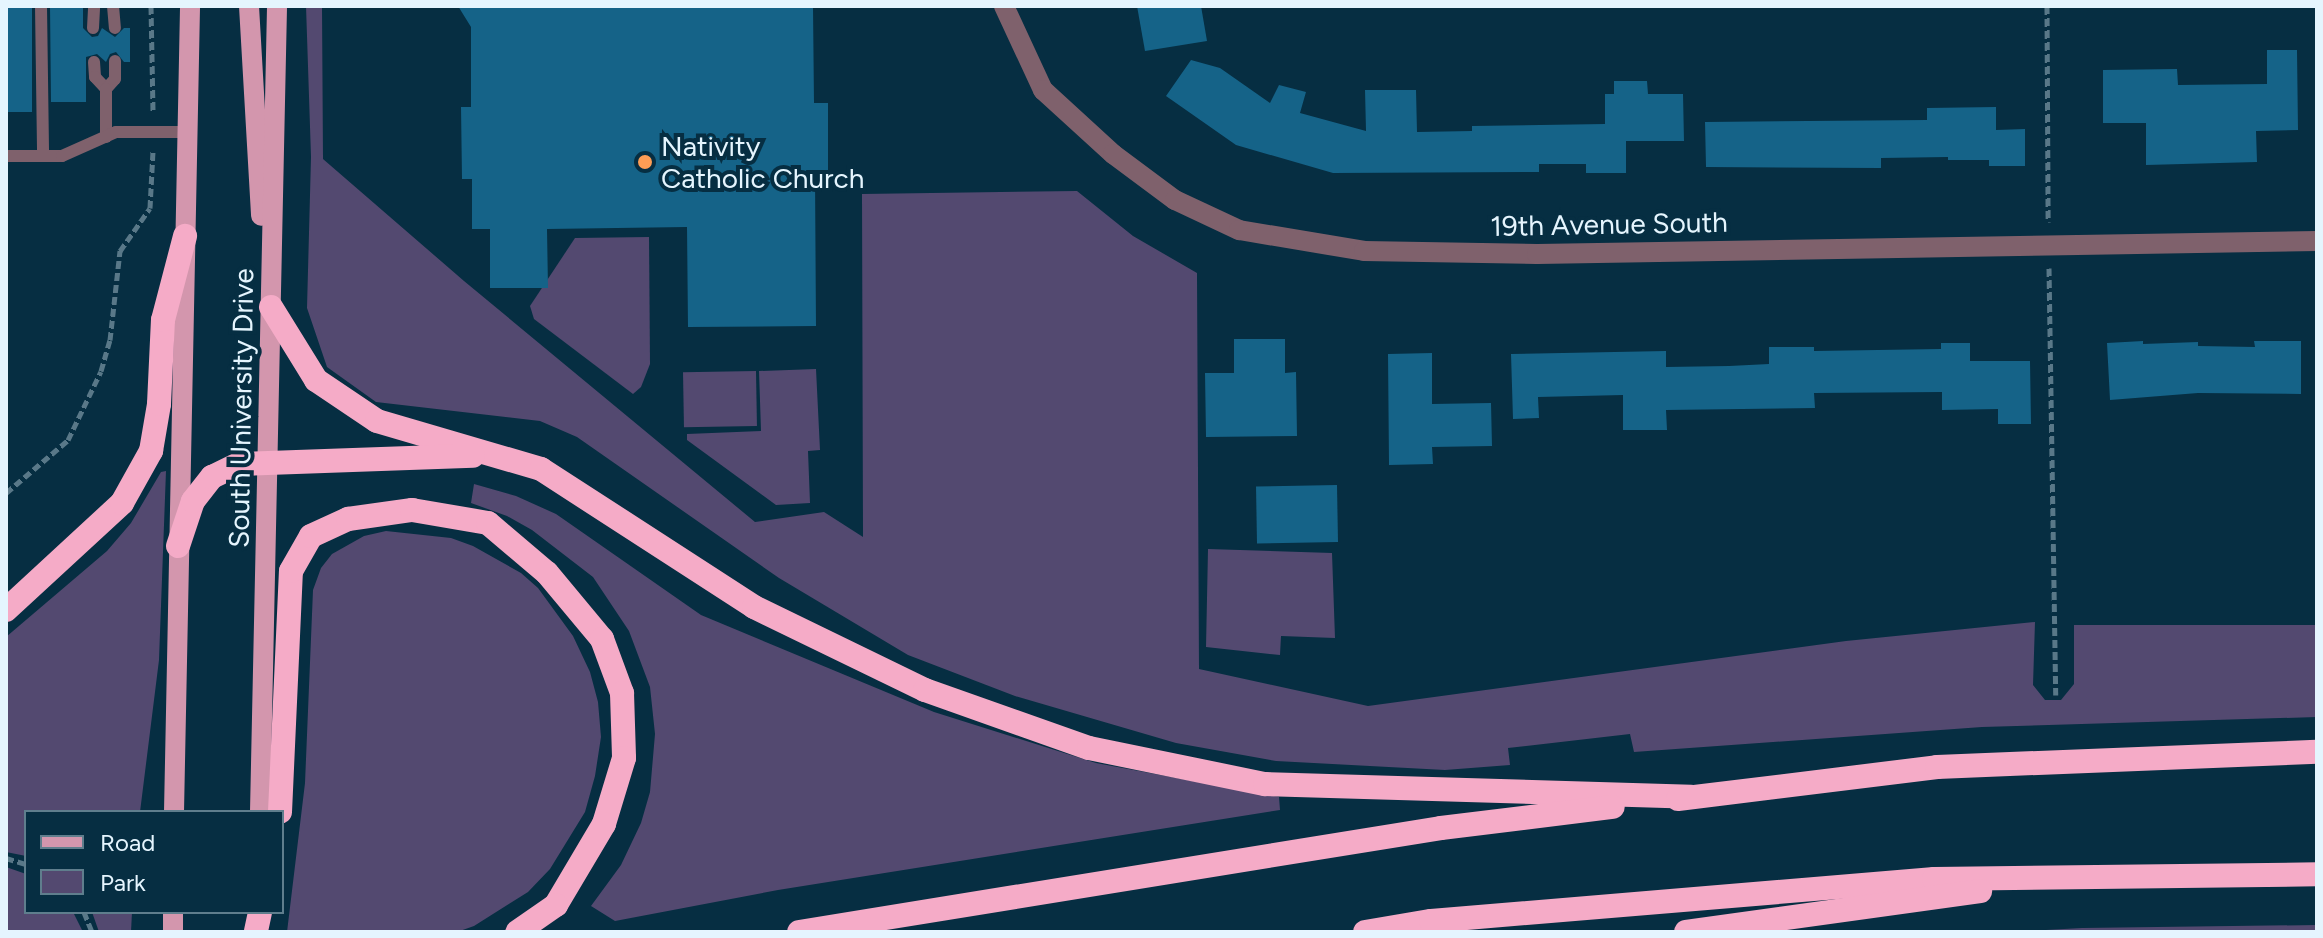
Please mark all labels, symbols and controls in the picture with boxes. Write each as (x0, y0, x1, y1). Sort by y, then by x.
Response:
place label: Nativity Catholic Church (661, 129, 864, 195)
marker: Nativity Catholic Church (636, 153, 654, 171)
street label: 19th Avenue South (1490, 205, 1728, 243)
street label: South University Drive (222, 268, 260, 548)
legend (24, 810, 284, 914)
text: Road (100, 828, 155, 857)
text: Park (100, 868, 146, 897)

